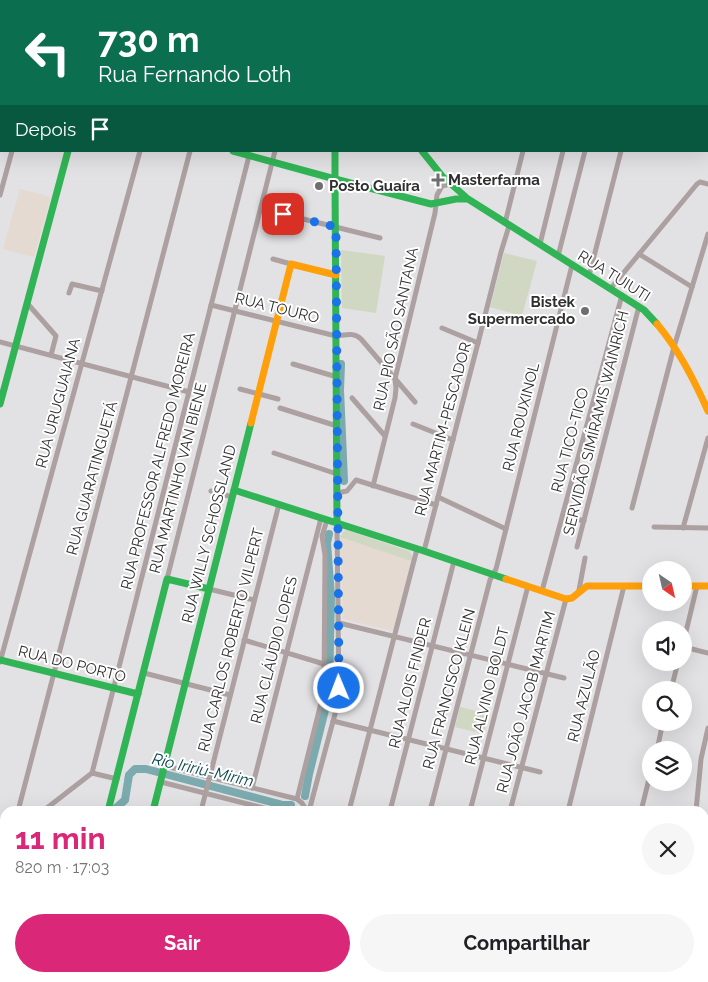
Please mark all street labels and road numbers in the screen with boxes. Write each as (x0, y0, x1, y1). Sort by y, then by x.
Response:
street label: RUA PIO SÃO SANTANA (370, 246, 422, 412)
street label: RUA TUIUTI (574, 247, 654, 305)
street label: RUA TOURO (233, 289, 321, 327)
street label: SERVIDÃO SIMÍRAMIS WAINRICH (559, 309, 633, 537)
street label: RUA PROFESSOR ALFREDO MOREIRA (117, 330, 199, 592)
street label: RUA URUGUAIANA (32, 336, 84, 470)
street label: RUA MARTIM-PESCADOR (411, 340, 475, 518)
street label: RUA ROUXINOL (499, 361, 543, 473)
street label: RUA MARTINHO VAN BIENE (146, 381, 210, 575)
street label: RUA TICO-TICO (547, 386, 593, 494)
street label: RUA GUARATINGUETÁ (63, 399, 121, 557)
street label: RUA WILLY SCHOSSLAND (178, 443, 240, 625)
street label: RUA CARLOS ROBERTO VILPERT (194, 526, 268, 754)
street label: RUA CLÁUDIO LOPES (247, 575, 301, 725)
street label: RUA FRANCISCO KLEIN (419, 607, 479, 771)
street label: RUA JOÃO JACOB MARTIM (493, 609, 559, 795)
street label: RUA ALOIS FINDER (385, 616, 435, 750)
street label: RUA ALVINO BOLDT (461, 625, 513, 767)
street label: RUA DO PORTO (16, 642, 128, 686)
street label: RUA AZULÃO (564, 648, 604, 744)

